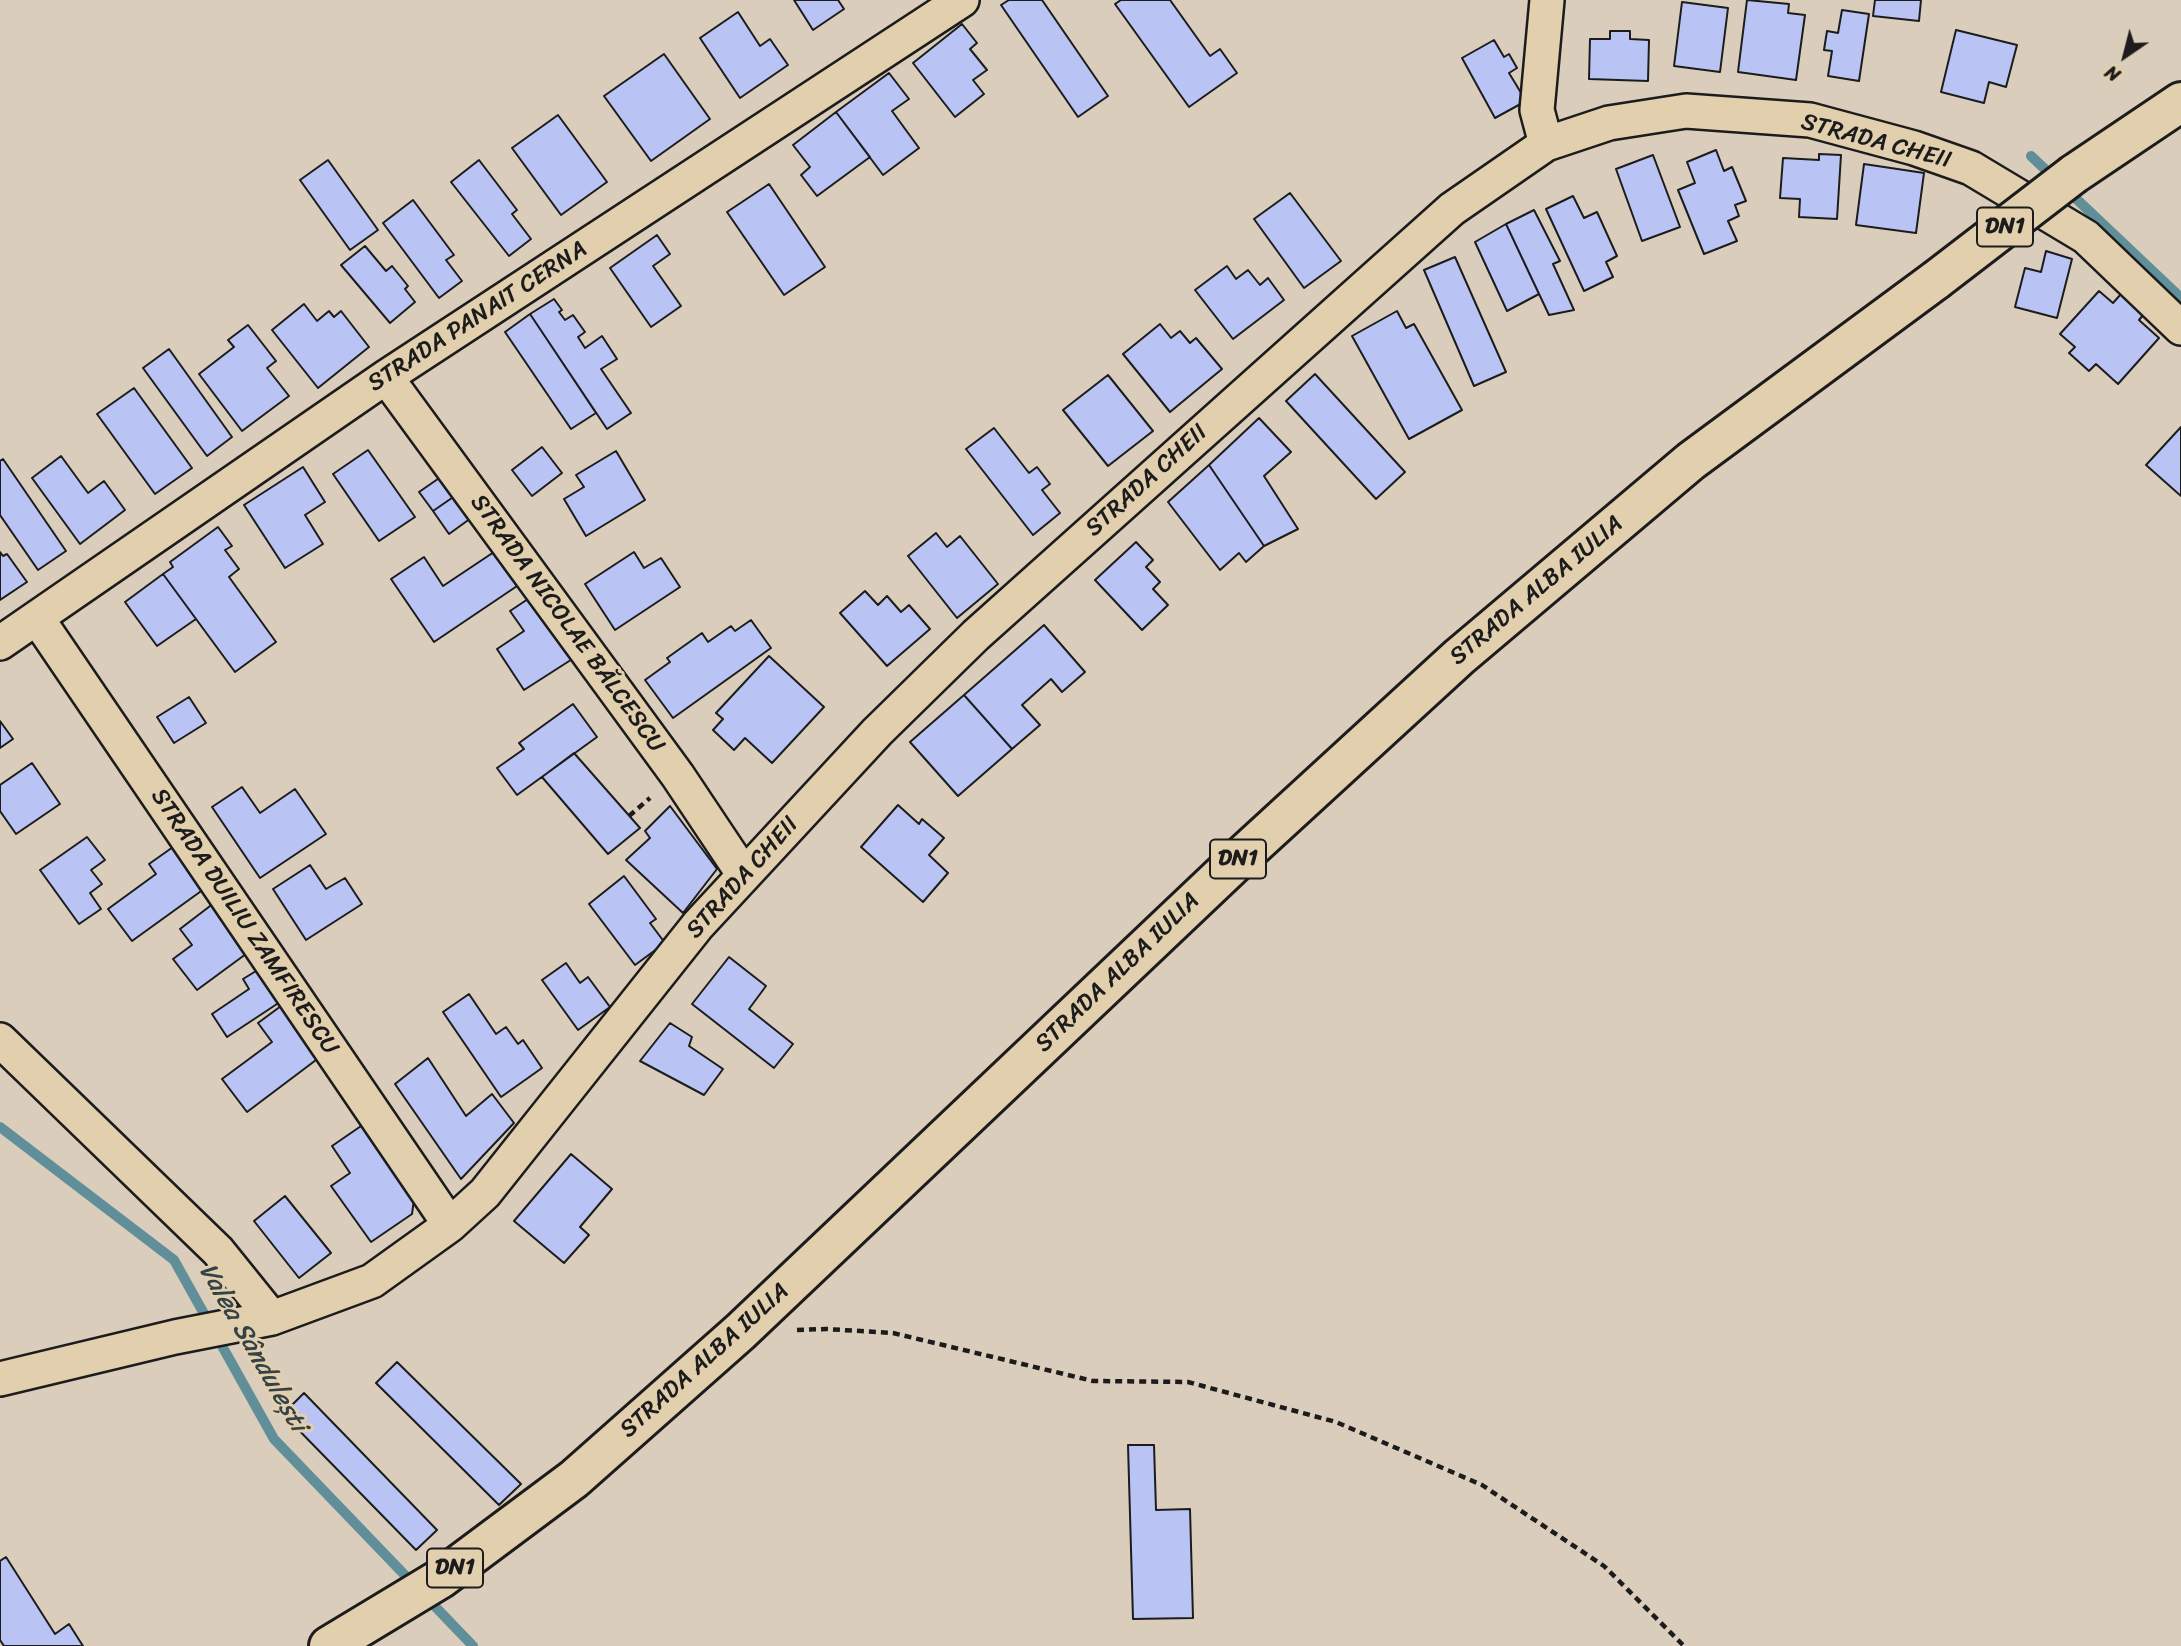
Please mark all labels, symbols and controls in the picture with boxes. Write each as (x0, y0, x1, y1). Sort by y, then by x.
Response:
north arrow (2090, 21, 2160, 91)
text: N (2098, 56, 2128, 91)
street label: STRADA CHEII (1798, 108, 1954, 176)
road number: DN1 (1977, 208, 2033, 246)
street label: STRADA PANAIT CERNA (363, 235, 593, 399)
street label: STRADA CHEII (1080, 419, 1214, 543)
street label: STRADA NICOLAE BĂLCESCU (464, 489, 670, 759)
street label: STRADA ALBA IULIA (1444, 510, 1630, 672)
street label: STRADA DUILIU ZAMFIRESCU (144, 783, 344, 1061)
street label: STRADA CHEII (681, 811, 805, 945)
road number: DN1 (1210, 839, 1266, 878)
street label: STRADA ALBA IULIA (1030, 887, 1206, 1059)
water label: Valea Sândulești (191, 1258, 313, 1438)
street label: STRADA ALBA IULIA (615, 1278, 795, 1444)
road number: DN1 (427, 1548, 483, 1588)

